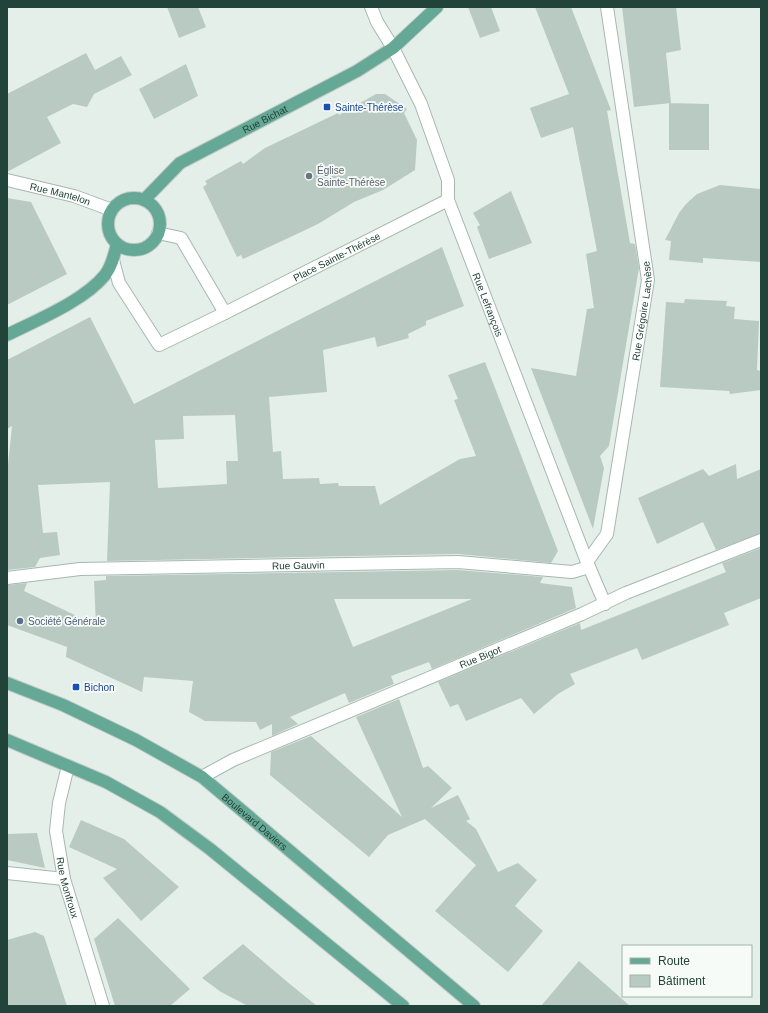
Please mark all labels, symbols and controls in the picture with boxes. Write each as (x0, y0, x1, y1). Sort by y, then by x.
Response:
marker: Sainte-Thérèse (322, 102, 332, 112)
place label: Sainte-Thérèse (335, 102, 404, 113)
street label: Rue Bichat (241, 103, 289, 136)
place label: Église Sainte-Thérèse (317, 164, 386, 188)
marker: Église Sainte-Thérèse (304, 171, 314, 181)
street label: Rue Mantelon (29, 181, 92, 208)
street label: Place Sainte-Thérèse (291, 230, 383, 284)
street label: Rue Grégoire Lachèse (630, 260, 654, 362)
street label: Rue Lefrançois (471, 271, 505, 338)
street label: Rue Gauvin (272, 559, 325, 571)
marker: Société Générale (15, 616, 25, 626)
place label: Société Générale (28, 616, 106, 627)
street label: Rue Bigot (458, 644, 503, 671)
marker: Bichon (71, 682, 81, 692)
place label: Bichon (84, 682, 115, 693)
street label: Boulevard Daviers (220, 791, 289, 853)
street label: Rue Monfroux (54, 856, 81, 920)
legend (622, 945, 752, 997)
text: Route (658, 954, 690, 968)
text: Bâtiment (658, 974, 706, 988)

